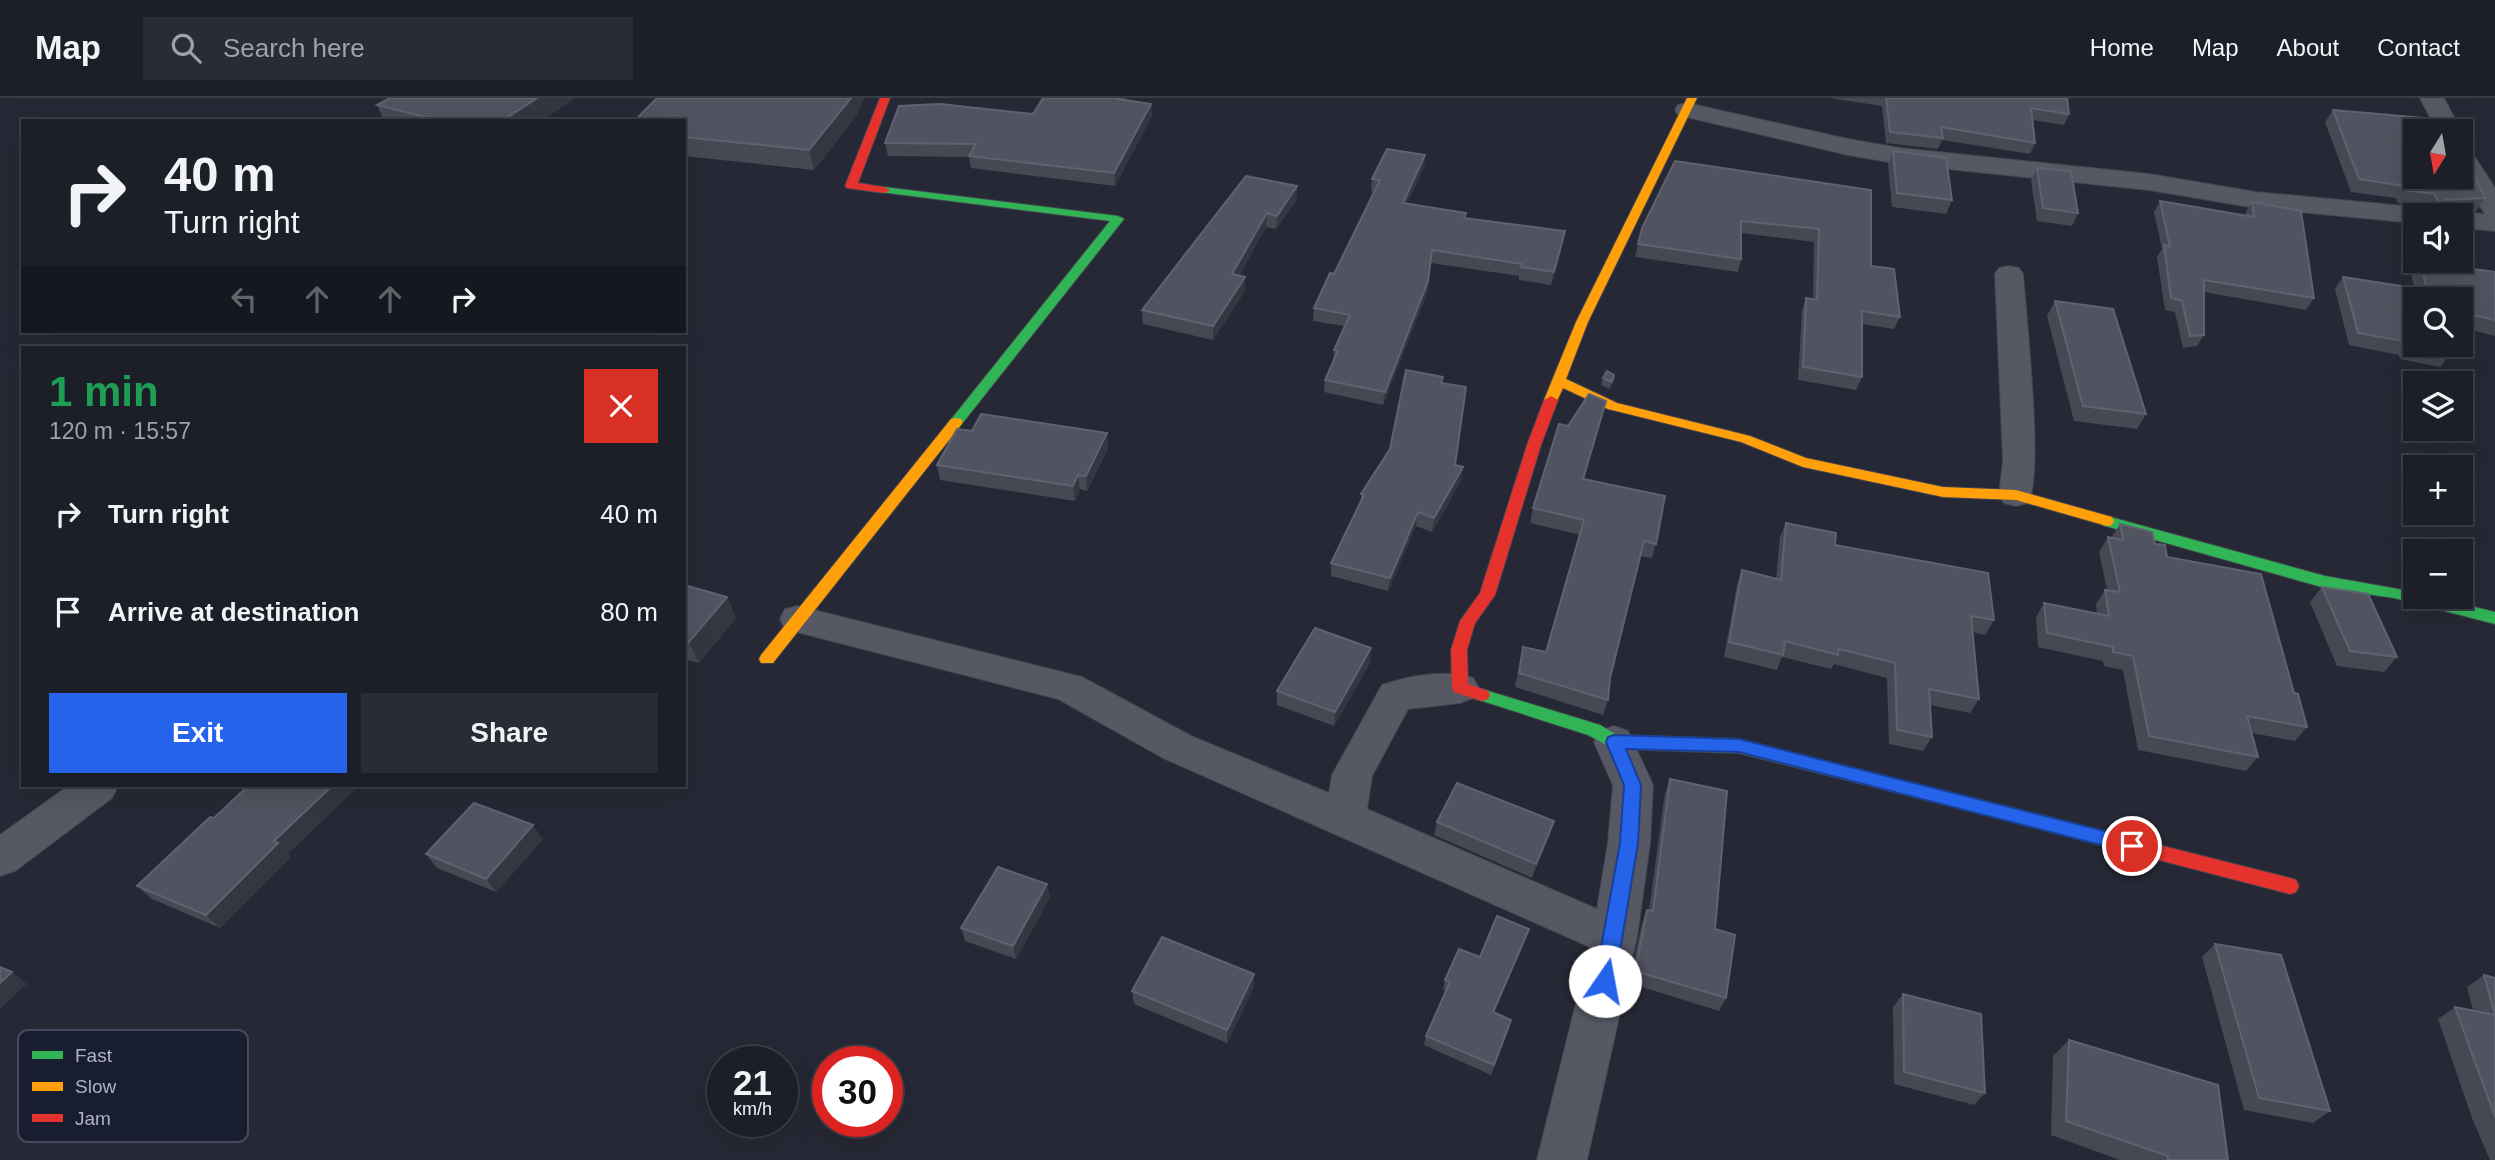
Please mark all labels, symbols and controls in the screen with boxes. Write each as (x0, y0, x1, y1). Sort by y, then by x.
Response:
search box (143, 17, 633, 80)
text: Map (35, 29, 101, 66)
icon: search (167, 29, 205, 67)
text: Search here (223, 33, 365, 63)
text: Home (2090, 34, 2154, 61)
text: Map (2192, 34, 2239, 61)
text: About (2277, 34, 2339, 61)
text: Contact (2377, 34, 2460, 61)
north arrow (2403, 119, 2473, 189)
map controls (2403, 119, 2473, 609)
icon: right (49, 147, 140, 238)
text: 40 m (164, 147, 276, 201)
button: sound (2403, 203, 2473, 273)
text: Turn right (164, 204, 300, 240)
icon: left (225, 280, 263, 318)
icon: ahead (298, 280, 336, 318)
icon: ahead (371, 280, 409, 318)
icon: right (444, 280, 482, 318)
button: search (2403, 287, 2473, 357)
text: 1 min (49, 368, 159, 415)
button: close (584, 369, 658, 443)
button: layers (2403, 371, 2473, 441)
text: 120 m · 15:57 (49, 418, 191, 444)
button: + (2403, 455, 2473, 525)
icon: right (49, 495, 87, 533)
text: Turn right (108, 499, 229, 529)
text: 40 m (600, 499, 658, 529)
button: − (2403, 539, 2473, 609)
icon: arrive (49, 593, 87, 631)
text: Arrive at destination (108, 597, 359, 627)
text: 80 m (600, 597, 658, 627)
button: Exit (49, 693, 347, 773)
button: Share (361, 693, 658, 773)
pin (2102, 816, 2162, 876)
icon: arrive (2113, 827, 2151, 865)
position arrow (1568, 944, 1642, 1018)
legend (18, 1030, 248, 1142)
text: Fast (75, 1045, 113, 1066)
speed limit sign: 30 (812, 1046, 903, 1137)
text: 21 (733, 1063, 772, 1102)
text: Slow (75, 1076, 116, 1097)
text: km/h (733, 1099, 772, 1119)
text: Jam (75, 1108, 111, 1129)

